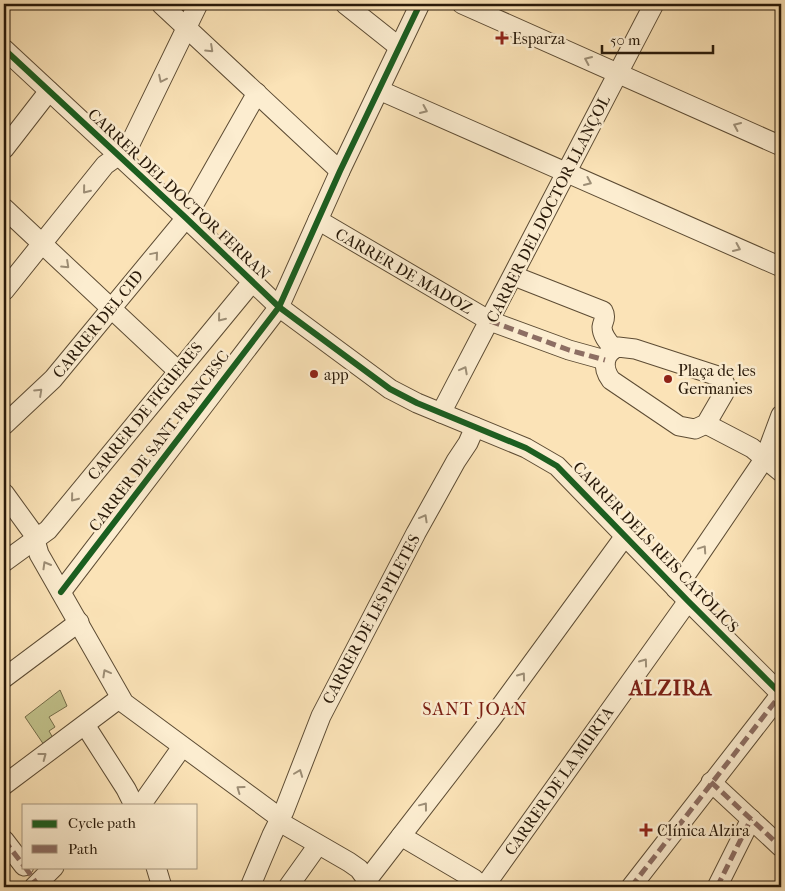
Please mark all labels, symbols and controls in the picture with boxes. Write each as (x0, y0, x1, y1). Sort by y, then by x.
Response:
scale bar (602, 22, 714, 54)
place label: Esparza (512, 29, 566, 48)
text: 50 m (610, 31, 641, 49)
marker: Esparza (496, 32, 508, 44)
one-way arrow (204, 43, 213, 52)
one-way arrow (584, 56, 593, 66)
one-way arrow (158, 74, 168, 83)
street label: CARRER DEL DOCTOR LLANÇOL (482, 92, 615, 326)
one-way arrow (419, 103, 428, 114)
street label: CARRER DEL DOCTOR FERRAN (84, 105, 274, 283)
one-way arrow (733, 122, 742, 133)
one-way arrow (583, 175, 592, 186)
one-way arrow (83, 184, 91, 193)
street label: CARRER DE MADOZ (332, 224, 476, 318)
one-way arrow (732, 241, 741, 252)
one-way arrow (150, 251, 159, 260)
one-way arrow (60, 259, 69, 268)
street label: CARRER DEL CID (49, 266, 147, 382)
one-way arrow (219, 312, 227, 321)
street label: CARRER DE FIGUERES (83, 338, 207, 484)
street label: CARRER DE SANT FRANCESC (85, 347, 233, 535)
place label: Plaça de les Germanies (678, 361, 756, 398)
place label: app (324, 365, 349, 384)
one-way arrow (458, 367, 468, 376)
marker: app (308, 368, 320, 380)
marker: Plaça de les Germanies (662, 373, 674, 385)
one-way arrow (34, 389, 43, 398)
street label: CARRER DELS REIS CATÒLICS (569, 457, 744, 636)
one-way arrow (72, 492, 80, 501)
one-way arrow (418, 514, 428, 523)
street label: CARRER DE LES PILETES (318, 531, 424, 707)
one-way arrow (697, 545, 706, 554)
one-way arrow (42, 561, 52, 570)
one-way arrow (638, 659, 646, 668)
one-way arrow (102, 669, 112, 678)
one-way arrow (516, 672, 525, 682)
district label: ALZIRA (627, 676, 713, 700)
district label: SANT JOAN (422, 699, 528, 720)
street label: CARRER DE LA MURTA (500, 703, 618, 859)
one-way arrow (37, 753, 47, 762)
one-way arrow (292, 769, 303, 778)
one-way arrow (236, 786, 246, 795)
one-way arrow (418, 802, 427, 812)
legend (22, 804, 198, 868)
text: Cycle path (68, 814, 136, 832)
place label: Clínica Alzira (657, 821, 750, 840)
marker: Clínica Alzira (639, 823, 653, 837)
text: Path (68, 840, 98, 858)

